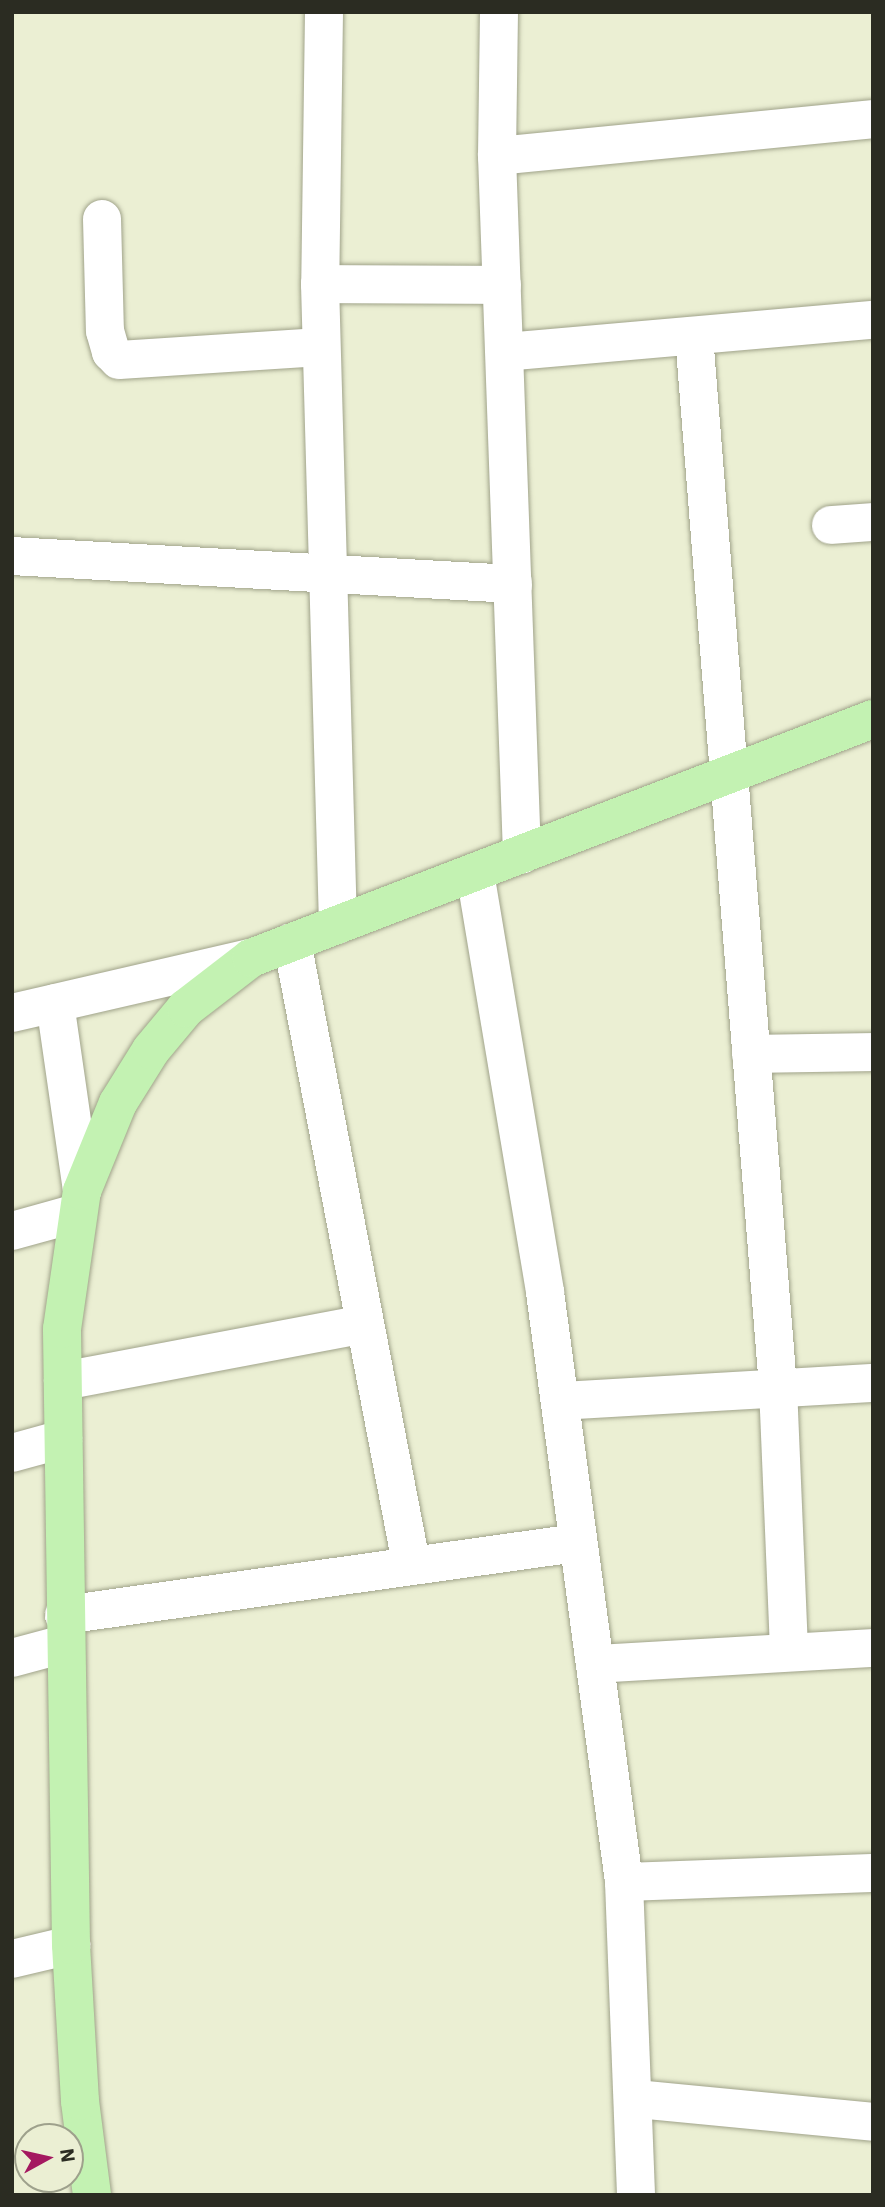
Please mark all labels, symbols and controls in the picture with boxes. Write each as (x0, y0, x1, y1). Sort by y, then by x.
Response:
north arrow (14, 2123, 84, 2193)
text: N (55, 2147, 81, 2164)

